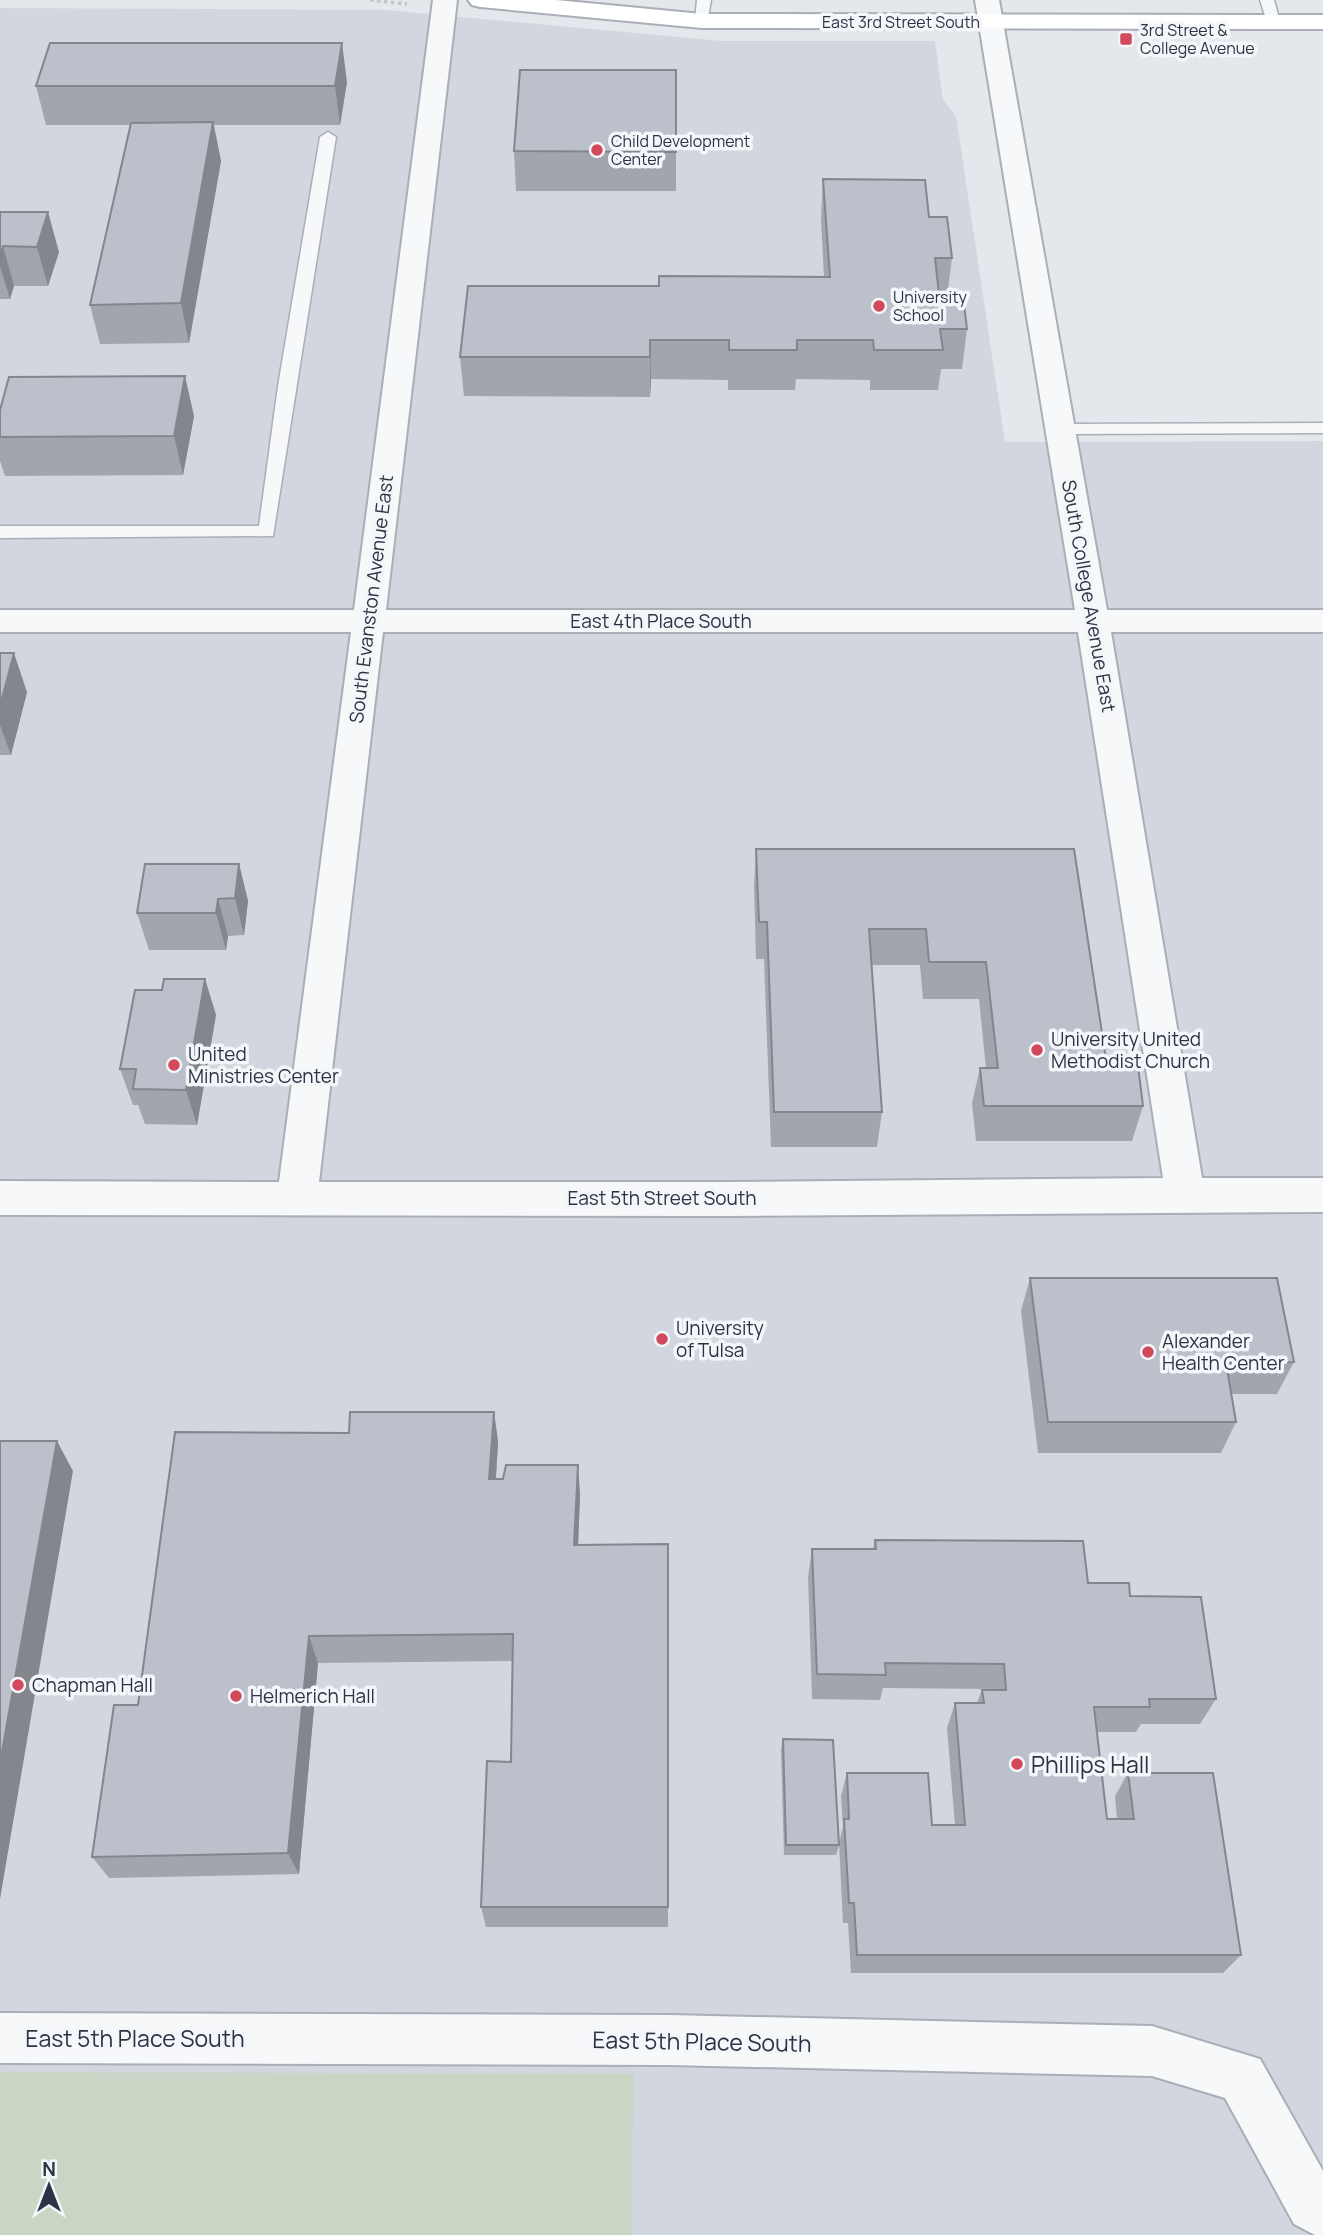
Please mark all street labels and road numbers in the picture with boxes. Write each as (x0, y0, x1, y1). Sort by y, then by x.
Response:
street label: East 3rd Street South (822, 11, 980, 33)
street label: South Evanston Avenue East (343, 473, 399, 725)
street label: South College Avenue East (1056, 478, 1122, 714)
street label: East 4th Place South (570, 608, 752, 634)
street label: East 5th Street South (567, 1185, 757, 1211)
street label: East 5th Place South (25, 2022, 245, 2054)
street label: East 5th Place South (592, 2023, 812, 2059)

